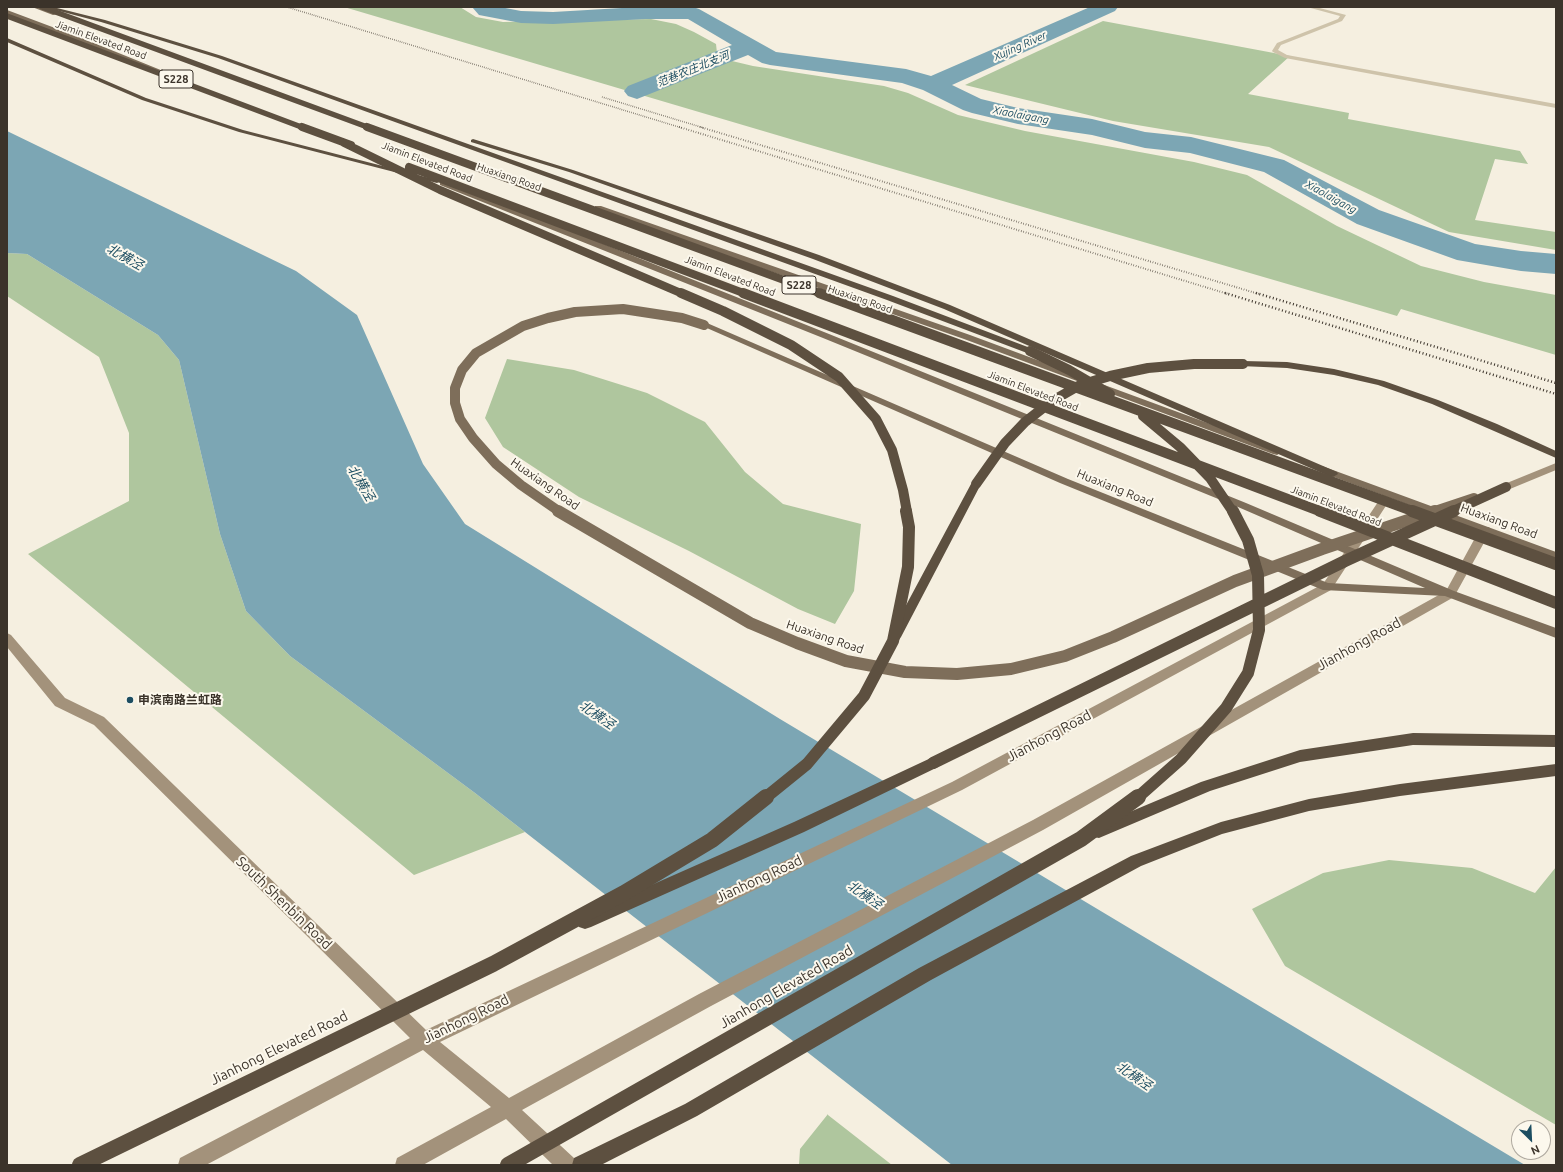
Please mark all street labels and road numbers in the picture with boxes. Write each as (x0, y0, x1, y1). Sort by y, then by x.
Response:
street label: Jiamin Elevated Road (54, 18, 148, 62)
road number: S228 (159, 70, 193, 88)
street label: Jiamin Elevated Road (380, 139, 474, 185)
street label: Huaxiang Road (475, 160, 543, 194)
street label: Jiamin Elevated Road (683, 253, 777, 299)
road number: S228 (782, 276, 816, 294)
street label: Huaxiang Road (826, 282, 894, 316)
street label: Jiamin Elevated Road (986, 368, 1080, 414)
street label: Huaxiang Road (508, 455, 582, 513)
street label: Huaxiang Road (1075, 466, 1155, 510)
street label: Jiamin Elevated Road (1289, 483, 1383, 529)
street label: Huaxiang Road (1459, 500, 1539, 542)
street label: Jianhong Road (1314, 614, 1404, 674)
street label: Huaxiang Road (785, 617, 865, 657)
street label: Jianhong Road (1004, 707, 1094, 765)
street label: Jianhong Road (713, 852, 805, 906)
street label: South Shenbin Road (233, 853, 335, 953)
street label: Jianhong Elevated Road (716, 942, 856, 1032)
street label: Jianhong Road (420, 991, 512, 1047)
street label: Jianhong Elevated Road (207, 1007, 351, 1089)

